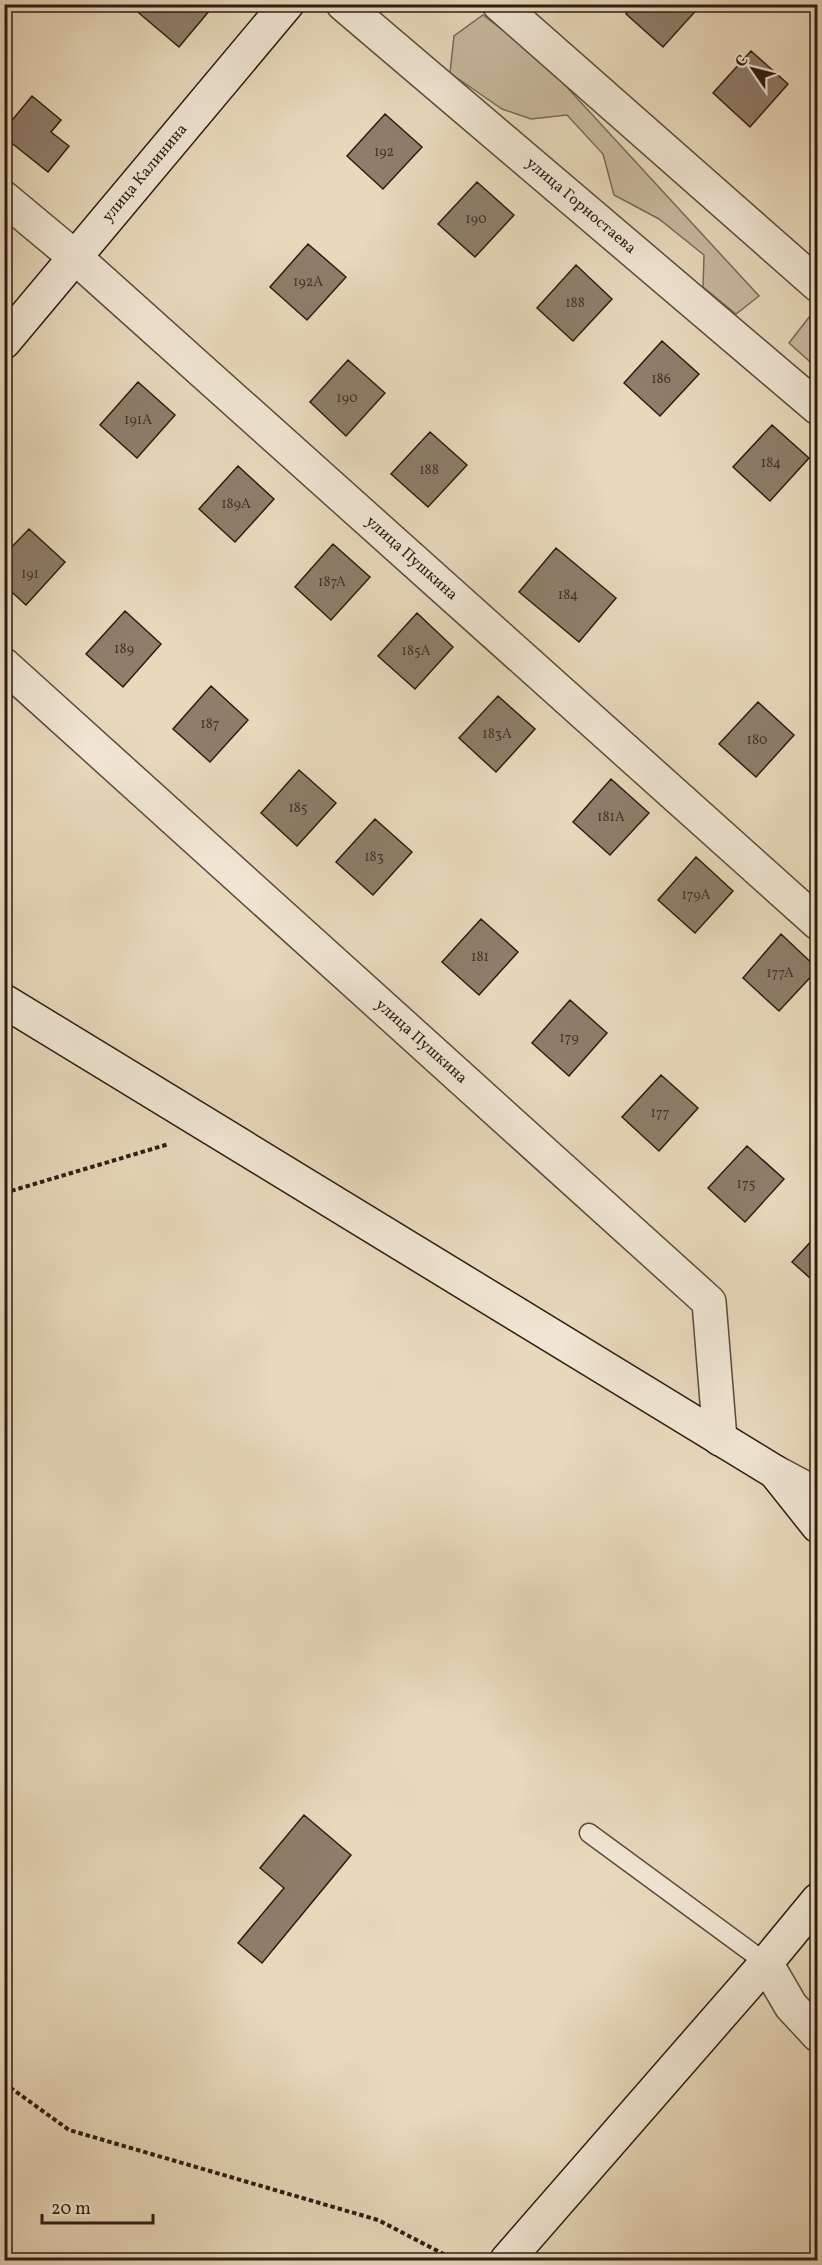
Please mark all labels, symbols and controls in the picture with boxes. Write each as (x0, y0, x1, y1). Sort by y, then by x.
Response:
north arrow (723, 39, 783, 99)
text: С (730, 51, 754, 72)
street label: улица Калинина (98, 119, 193, 227)
house number: 192 (374, 143, 394, 162)
street label: улица Горностаева (521, 153, 641, 259)
house number: 190 (465, 210, 487, 229)
house number: 192А (293, 273, 323, 292)
house number: 188 (565, 294, 585, 313)
house number: 186 (651, 370, 671, 389)
house number: 190 (336, 389, 358, 408)
house number: 191А (124, 411, 152, 430)
house number: 184 (761, 454, 781, 473)
house number: 188 (419, 461, 439, 480)
house number: 189А (221, 495, 251, 514)
street label: улица Пушкина (360, 511, 462, 606)
house number: 191 (21, 565, 39, 584)
house number: 187А (318, 573, 346, 592)
house number: 184 (558, 586, 578, 605)
house number: 189 (114, 640, 134, 659)
house number: 185А (402, 642, 431, 661)
house number: 187 (200, 715, 220, 734)
house number: 183А (482, 725, 512, 744)
house number: 180 (747, 731, 767, 750)
house number: 185 (288, 799, 308, 818)
house number: 181А (597, 808, 625, 827)
house number: 183 (364, 848, 384, 867)
house number: 179А (681, 886, 711, 905)
house number: 181 (471, 948, 489, 967)
house number: 177А (766, 964, 794, 983)
street label: улица Пушкина (370, 994, 472, 1089)
house number: 179 (559, 1029, 579, 1048)
house number: 177 (650, 1104, 670, 1123)
house number: 175 (737, 1175, 755, 1194)
scale bar (42, 2187, 153, 2225)
text: 20 m (51, 2197, 91, 2222)

